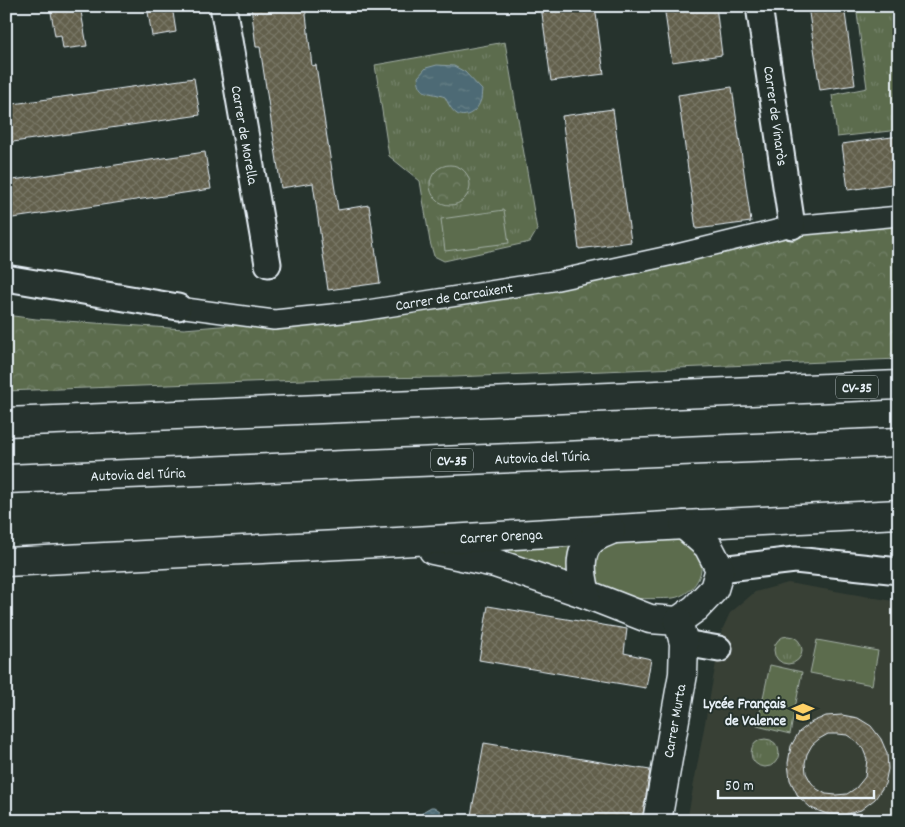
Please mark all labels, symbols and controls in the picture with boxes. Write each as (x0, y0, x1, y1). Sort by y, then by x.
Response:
street label: Carrer de Vinaròs (756, 65, 792, 168)
street label: Carrer de Morella (224, 84, 263, 187)
street label: Carrer de Carcaixent (394, 278, 515, 318)
road number: CV-35 (836, 376, 878, 398)
street label: Autovia del Túria (494, 446, 591, 472)
road number: CV-35 (431, 448, 473, 472)
street label: Autovia del Túria (90, 463, 187, 489)
street label: Carrer Orenga (459, 525, 544, 551)
street label: Carrer Murta (659, 682, 693, 760)
place label: Lycée Français de Valence (703, 694, 786, 733)
school or university icon: Lycée Français de Valence (790, 699, 816, 725)
scale bar (718, 767, 874, 799)
text: 50 m (725, 776, 754, 798)

